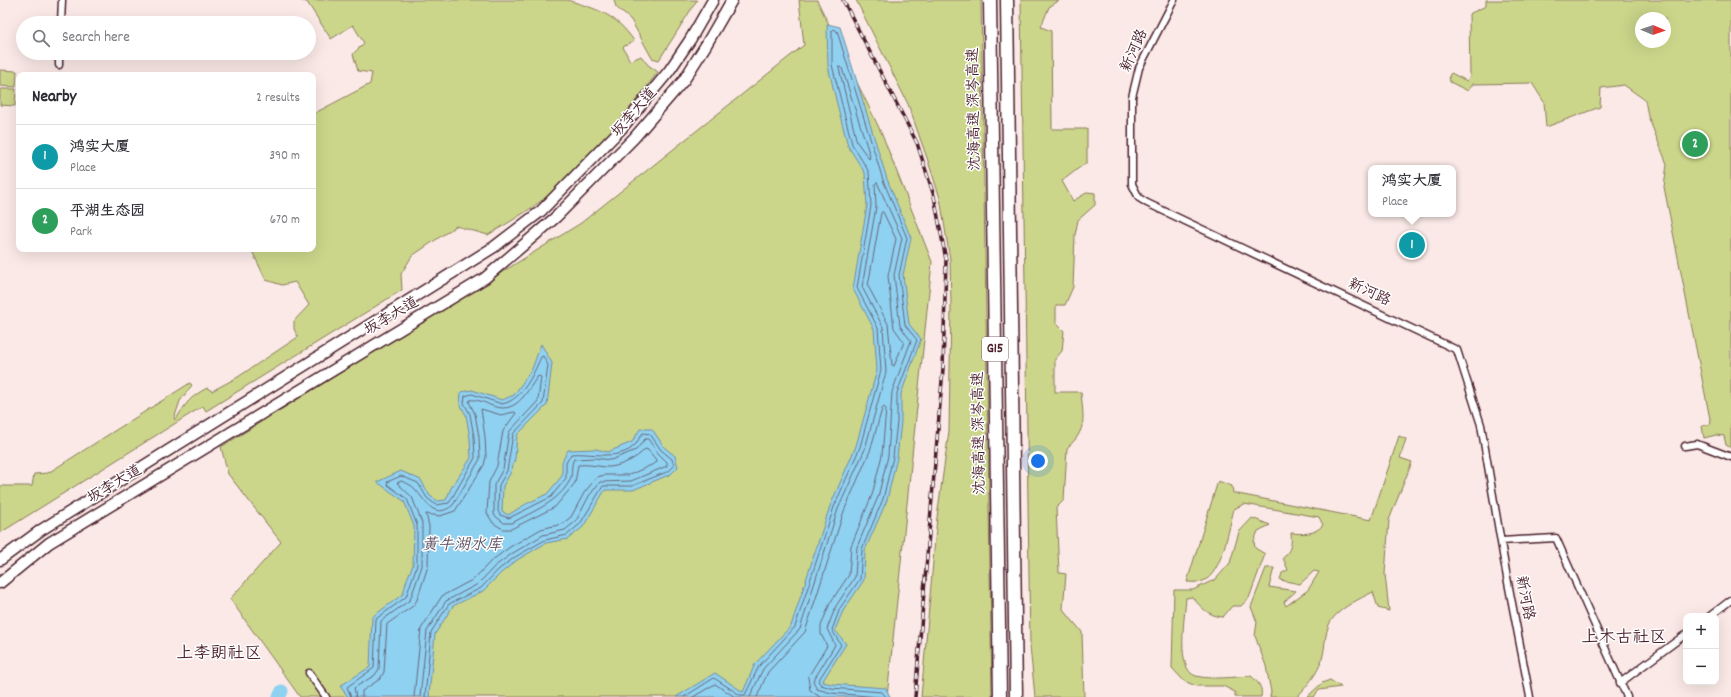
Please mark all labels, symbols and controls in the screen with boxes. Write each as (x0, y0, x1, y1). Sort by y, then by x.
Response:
north arrow (1635, 12, 1671, 48)
search box (16, 16, 316, 60)
street label: 新河路 (1116, 26, 1154, 76)
icon: search (30, 27, 52, 49)
text: Search here (62, 27, 130, 49)
street label: 沈海高速 深岑高速 (963, 47, 987, 171)
street label: 坂李大道 (607, 83, 663, 143)
text: Nearby (32, 86, 76, 110)
text: 2 results (256, 89, 300, 108)
pin: 2 (1682, 129, 1708, 159)
text: 鸿实大厦 (70, 137, 130, 159)
text: 1 (44, 147, 46, 166)
text: 390 m (269, 147, 300, 166)
text: Place (70, 159, 96, 178)
popup (1368, 165, 1456, 217)
text: 鸿实大厦 (1382, 171, 1442, 193)
text: Place (1382, 193, 1408, 212)
text: 平湖生态园 (70, 201, 145, 223)
text: 2 (42, 211, 48, 230)
text: 670 m (270, 211, 300, 230)
text: Park (70, 223, 92, 242)
pin: 1 (1399, 230, 1425, 260)
street label: 新河路 (1344, 274, 1394, 312)
street label: 坂李大道 (361, 292, 423, 342)
road number: G15 (982, 337, 1008, 361)
street label: 沈海高速 深岑高速 (968, 371, 992, 495)
your location (1028, 451, 1048, 471)
street label: 坂李大道 (84, 460, 146, 510)
water label: 黄牛湖水库 (422, 534, 504, 557)
street label: 新河路 (1509, 574, 1539, 622)
map controls (1683, 613, 1719, 685)
button: + (1683, 613, 1719, 649)
district label: 上木古社区 (1582, 627, 1667, 651)
district label: 上李朗社区 (177, 643, 262, 667)
button: − (1683, 649, 1719, 685)

